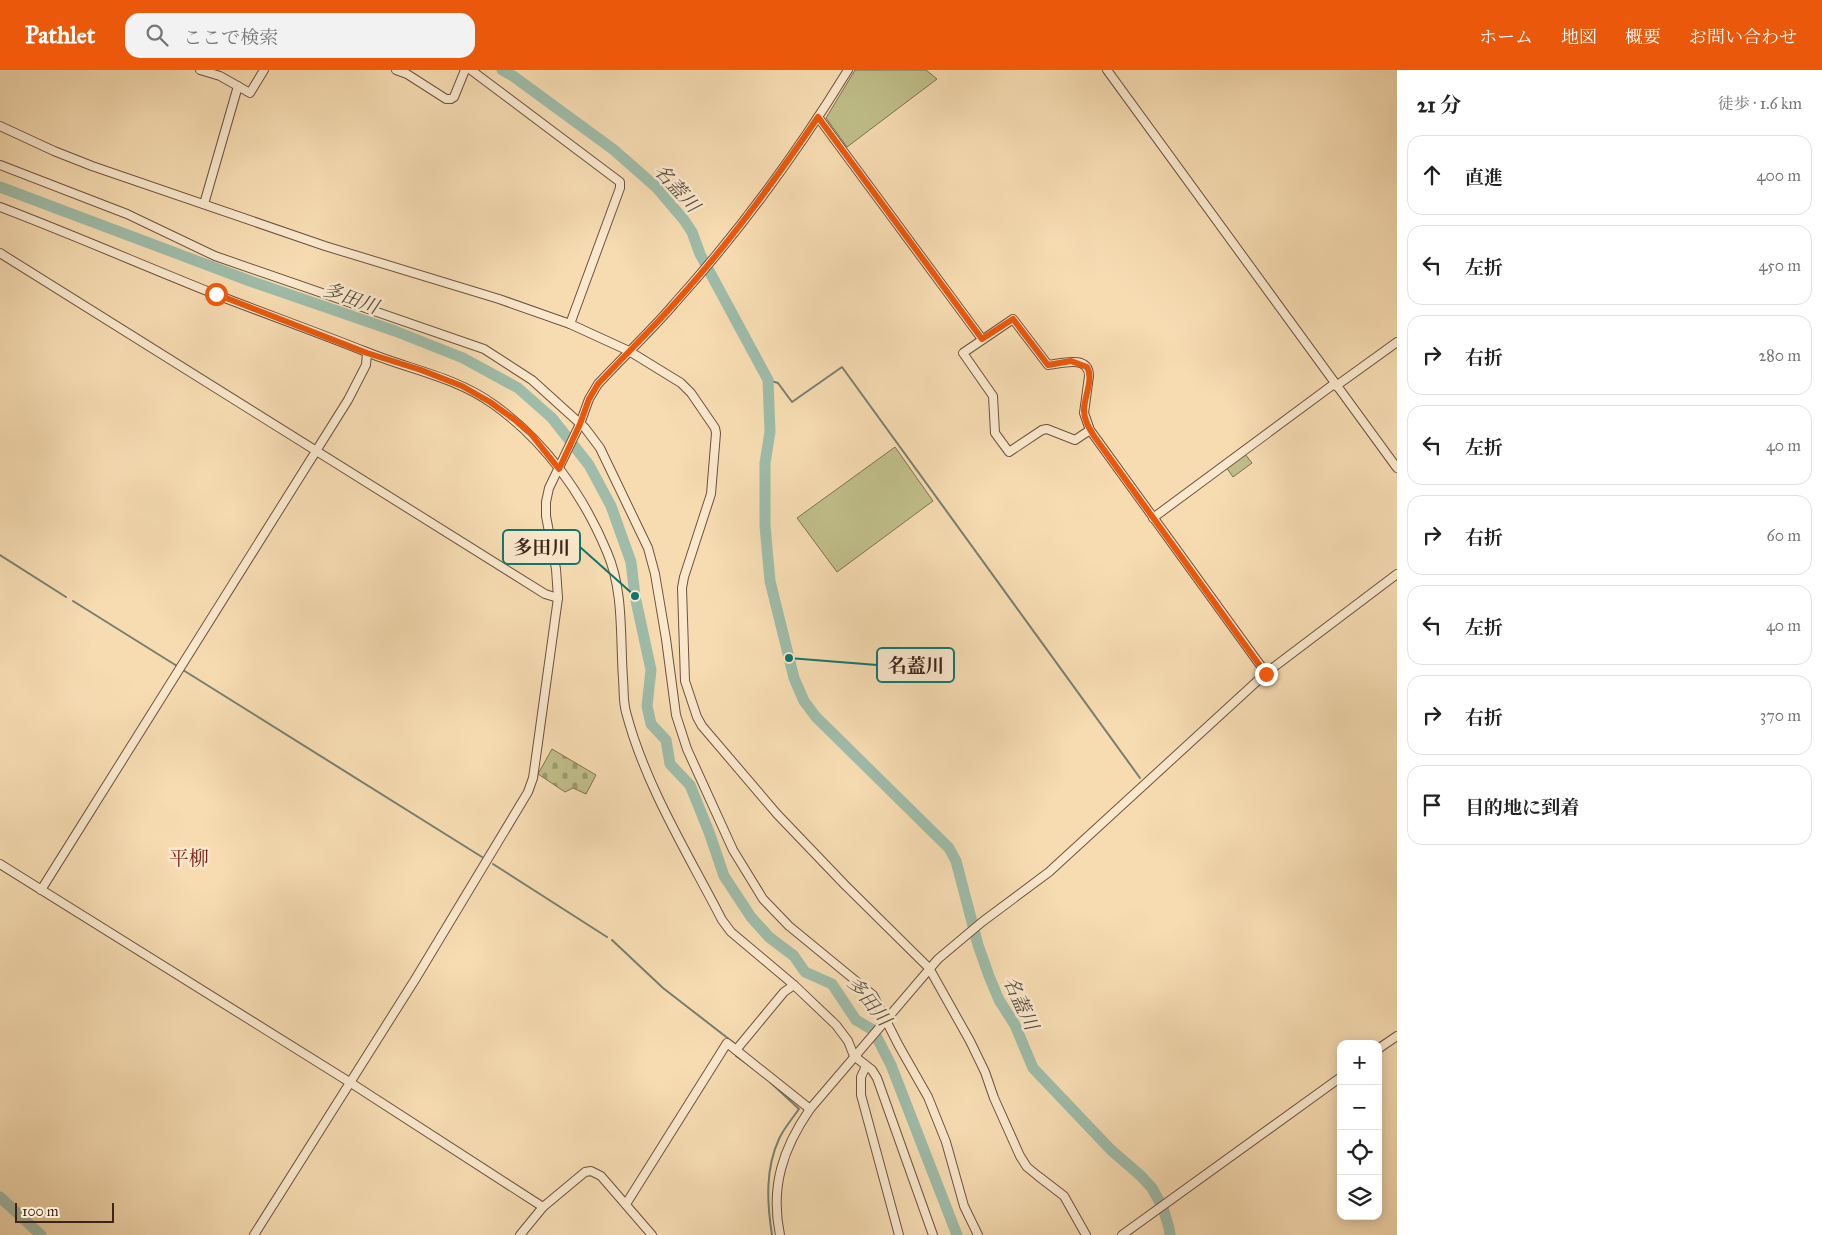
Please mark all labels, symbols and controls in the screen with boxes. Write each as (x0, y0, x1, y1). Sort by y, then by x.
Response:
search box (125, 13, 475, 58)
text: Pathlet (25, 20, 95, 50)
icon: search (143, 21, 171, 49)
text: ここで検索 (183, 26, 278, 49)
text: ホーム (1479, 26, 1533, 48)
text: 地図 (1561, 26, 1597, 48)
text: 概要 (1625, 26, 1661, 48)
text: お問い合わせ (1689, 26, 1797, 48)
text: 21 分 (1417, 92, 1461, 118)
text: 徒歩 · 1.6 km (1717, 94, 1802, 113)
water label: 名蓋川 (649, 159, 706, 218)
icon: ahead (1418, 161, 1446, 189)
text: 直進 (1465, 166, 1503, 189)
text: 400 m (1757, 166, 1801, 185)
icon: left (1418, 251, 1446, 279)
text: 左折 (1465, 256, 1503, 279)
text: 450 m (1758, 256, 1801, 275)
water label: 多田川 (320, 277, 384, 319)
route start (205, 283, 228, 306)
icon: right (1418, 341, 1446, 369)
text: 右折 (1465, 346, 1503, 369)
text: 280 m (1758, 346, 1801, 365)
icon: left (1418, 431, 1446, 459)
text: 左折 (1465, 436, 1503, 459)
text: 40 m (1766, 436, 1801, 455)
icon: right (1418, 521, 1446, 549)
text: 右折 (1465, 526, 1503, 549)
text: 60 m (1767, 526, 1801, 545)
callout: 多田川 (503, 530, 580, 564)
text: 多田川 (513, 536, 571, 559)
icon: left (1418, 611, 1446, 639)
text: 左折 (1465, 616, 1503, 639)
text: 40 m (1766, 616, 1801, 635)
callout: 名蓋川 (877, 648, 954, 682)
text: 名蓋川 (887, 654, 945, 677)
route end (1255, 663, 1278, 686)
icon: right (1418, 701, 1446, 729)
text: 右折 (1465, 706, 1503, 729)
text: 370 m (1760, 706, 1801, 725)
icon: arrive (1418, 791, 1446, 819)
text: 目的地に到着 (1465, 796, 1579, 819)
district label: 平柳 (169, 846, 209, 870)
water label: 多田川 (842, 972, 897, 1032)
water label: 名蓋川 (999, 972, 1044, 1035)
map controls (1337, 1040, 1382, 1220)
button: + (1337, 1040, 1382, 1085)
button: − (1337, 1085, 1382, 1130)
button: locate (1337, 1130, 1382, 1175)
button: layers (1337, 1175, 1382, 1220)
scale bar (15, 1200, 114, 1223)
text: 100 m (22, 1203, 59, 1220)

